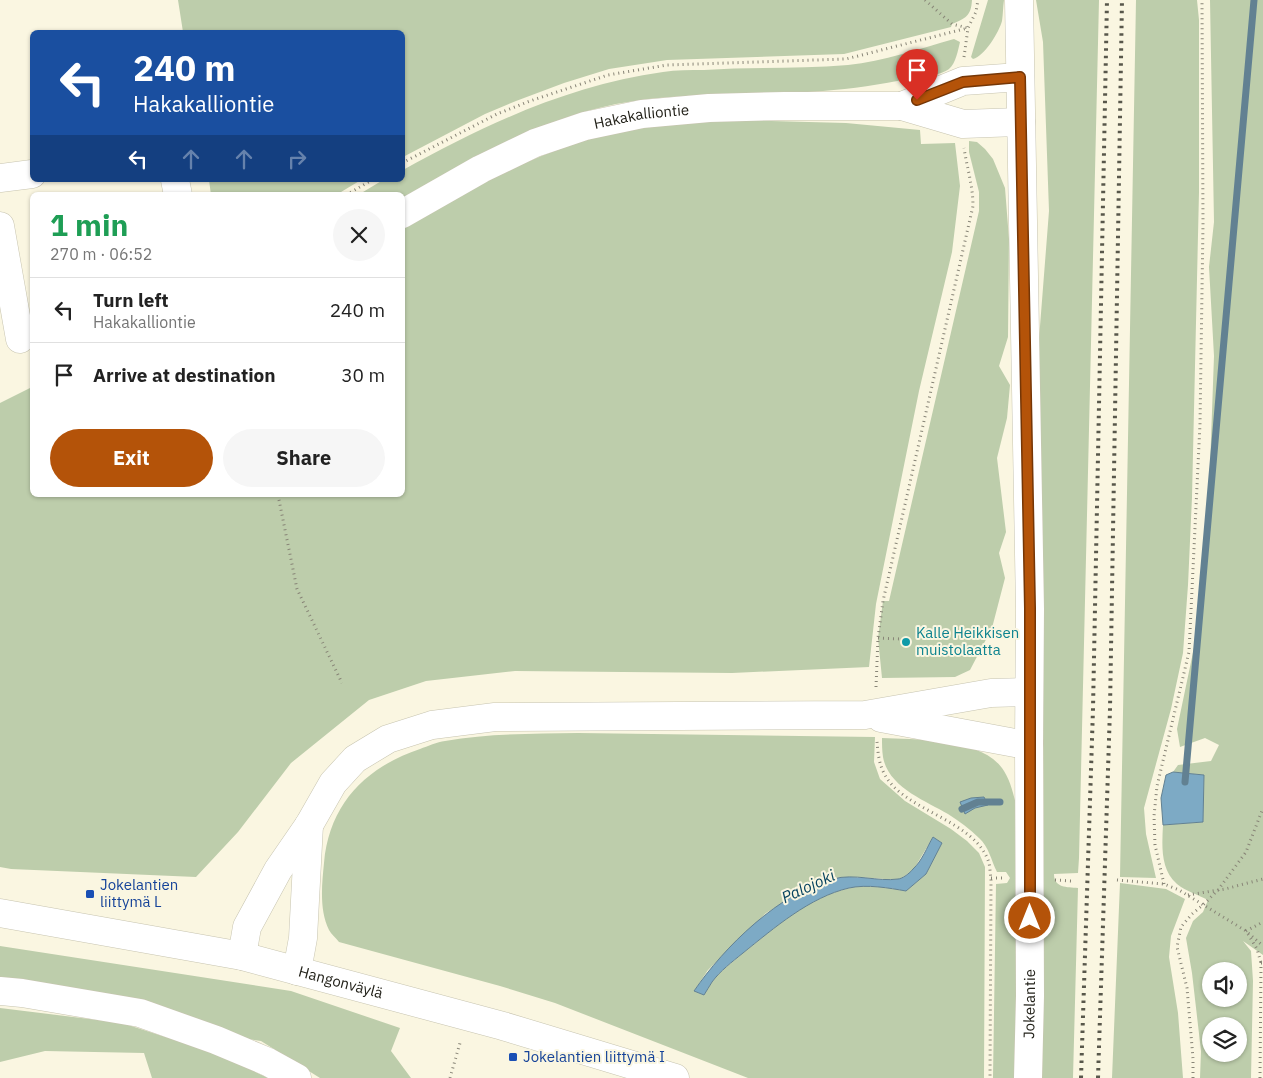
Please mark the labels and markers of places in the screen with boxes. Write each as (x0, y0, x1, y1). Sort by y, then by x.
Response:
pin (896, 49, 938, 100)
place label: Kalle Heikkisen muistolaatta (916, 623, 1019, 659)
marker: Kalle Heikkisen muistolaatta (900, 636, 912, 648)
place label: Jokelantien liittymä L (100, 875, 178, 911)
marker: Jokelantien liittymä L (84, 888, 96, 900)
place label: Jokelantien liittymä I (523, 1047, 665, 1066)
marker: Jokelantien liittymä I (507, 1051, 519, 1063)

